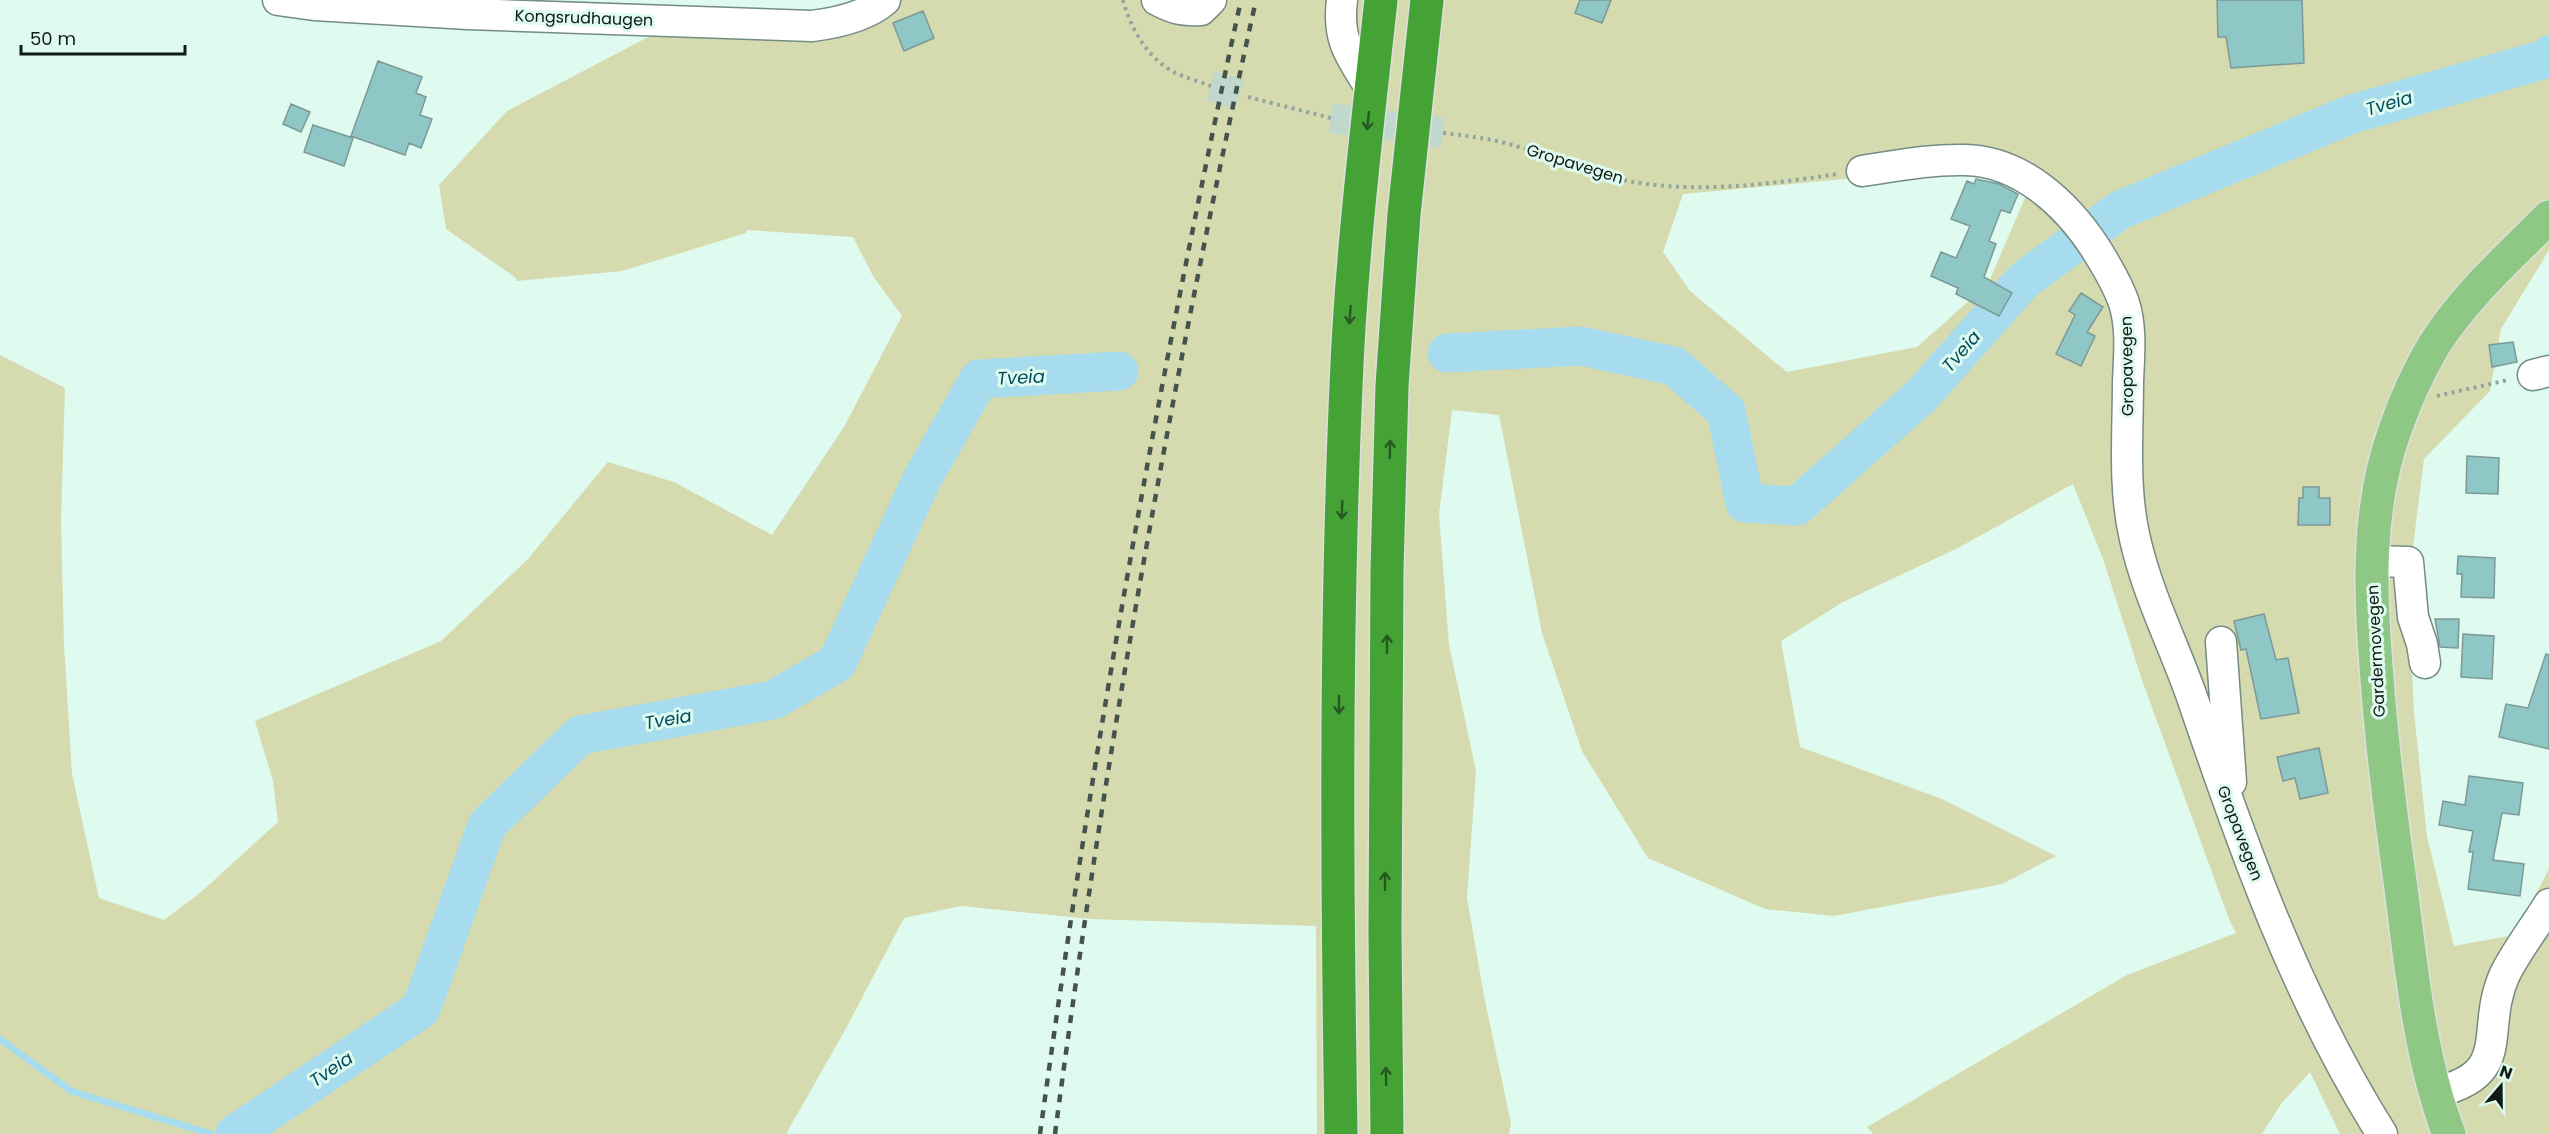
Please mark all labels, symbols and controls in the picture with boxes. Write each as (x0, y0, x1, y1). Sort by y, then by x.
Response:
street label: Kongsrudhaugen (514, 4, 654, 32)
scale bar (21, 18, 184, 56)
text: 50 m (30, 26, 76, 51)
water label: Tveia (2363, 84, 2415, 122)
one-way arrow (1362, 110, 1373, 130)
street label: Gropavegen (1524, 138, 1626, 190)
one-way arrow (1345, 304, 1356, 324)
street label: Gropavegen (2115, 316, 2139, 416)
water label: Tveia (1936, 325, 1986, 377)
water label: Tveia (997, 363, 1045, 391)
one-way arrow (1385, 439, 1396, 459)
one-way arrow (1336, 499, 1347, 519)
street label: Gardermovegen (2361, 584, 2391, 718)
one-way arrow (1381, 634, 1393, 654)
one-way arrow (1333, 694, 1345, 714)
water label: Tveia (642, 703, 694, 735)
street label: Gropavegen (2211, 782, 2269, 884)
one-way arrow (1379, 871, 1391, 891)
water label: Tveia (304, 1045, 358, 1093)
north arrow (2471, 1056, 2531, 1116)
text: N (2496, 1060, 2516, 1085)
one-way arrow (1381, 1066, 1392, 1086)

